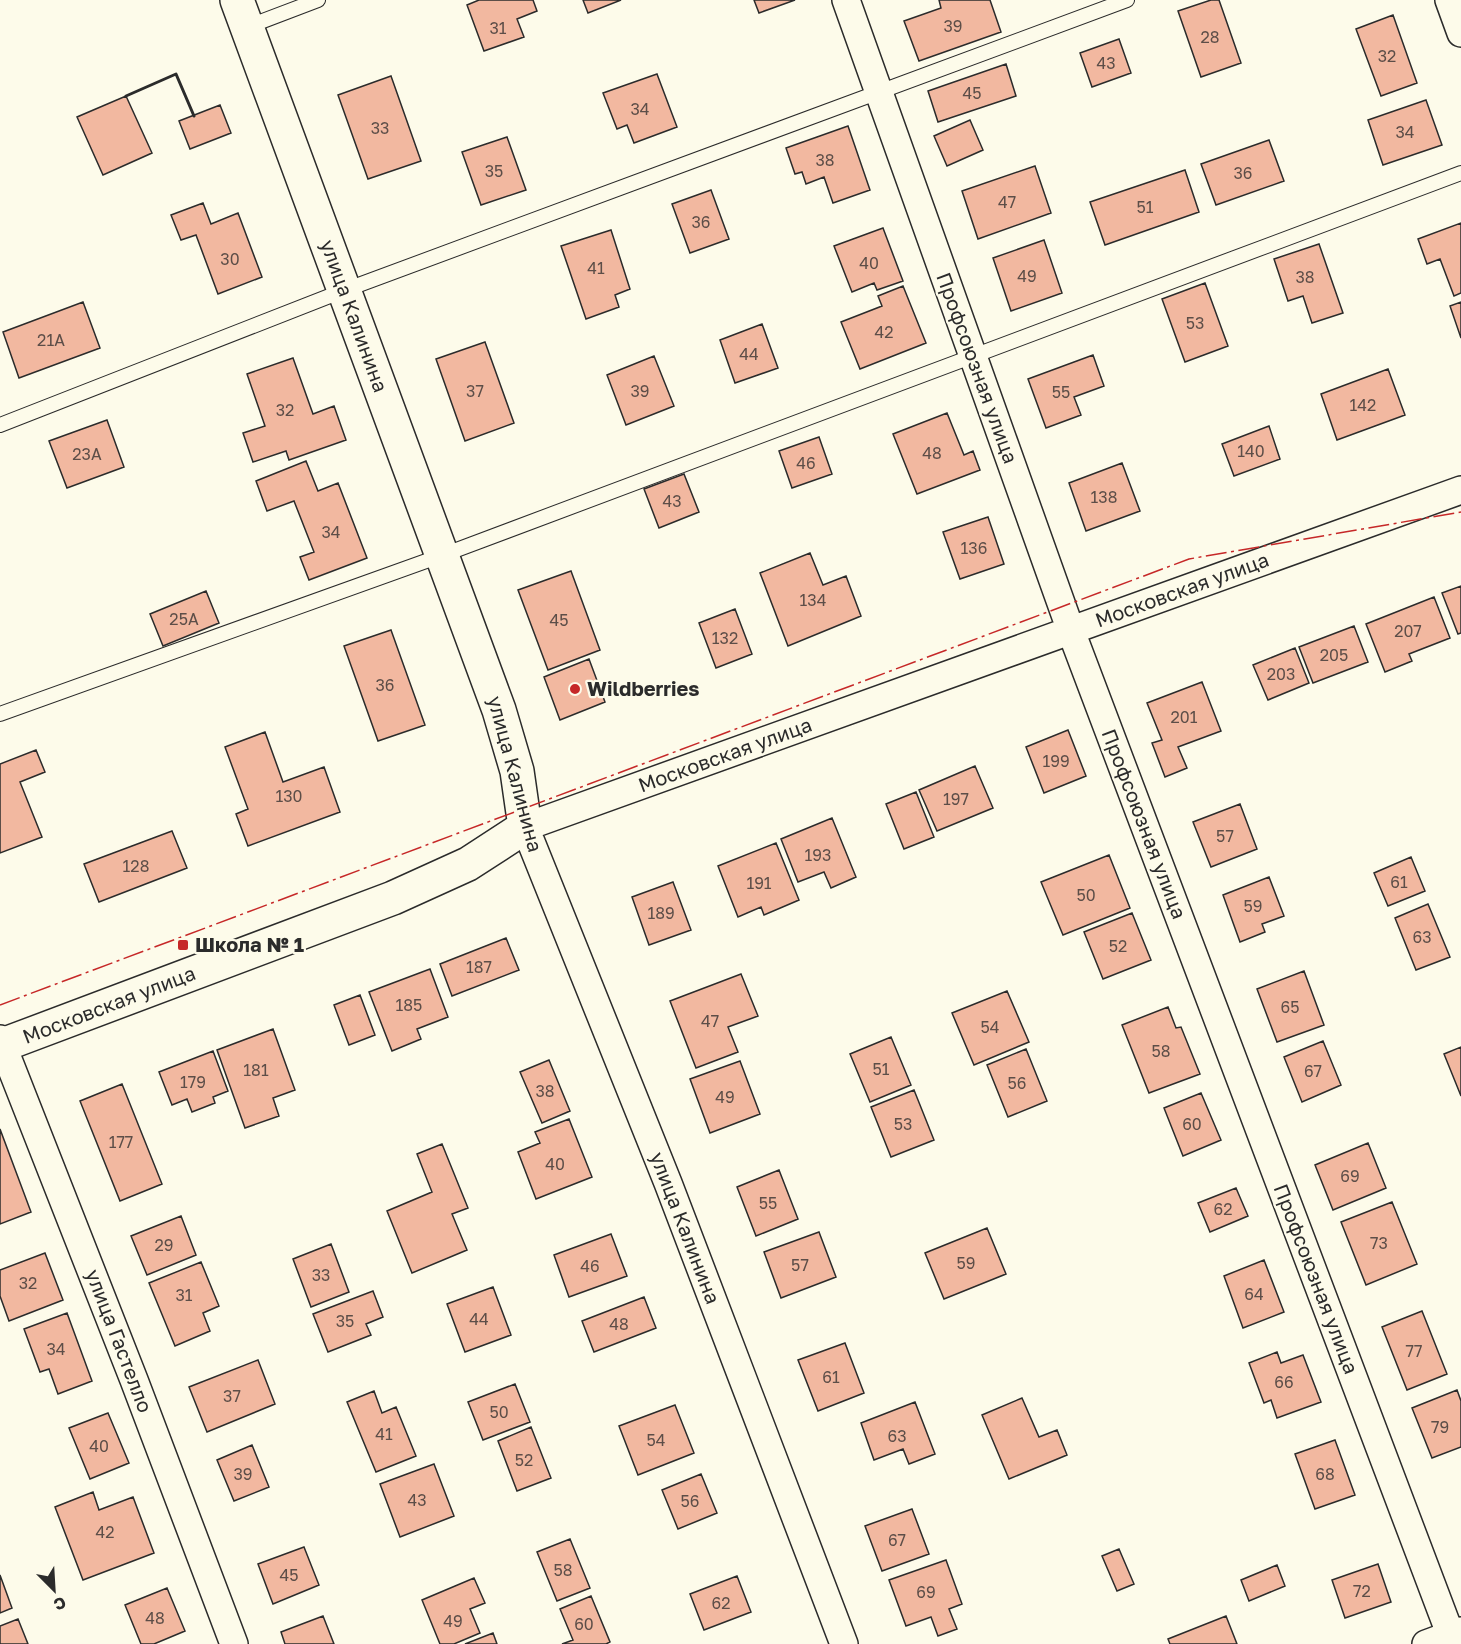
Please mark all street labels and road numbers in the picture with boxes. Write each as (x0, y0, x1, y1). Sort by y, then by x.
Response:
street label: улица Калинина (316, 236, 394, 395)
street label: Профсоюзная улица (932, 269, 1024, 466)
street label: Московская улица (1092, 546, 1272, 632)
street label: улица Калинина (484, 693, 548, 854)
street label: Московская улица (635, 711, 815, 797)
street label: Профсоюзная улица (1098, 725, 1192, 922)
street label: Московская улица (19, 960, 198, 1048)
street label: улица Калинина (646, 1148, 726, 1307)
street label: Профсоюзная улица (1270, 1180, 1364, 1377)
street label: улица Гастелло (82, 1266, 158, 1416)

